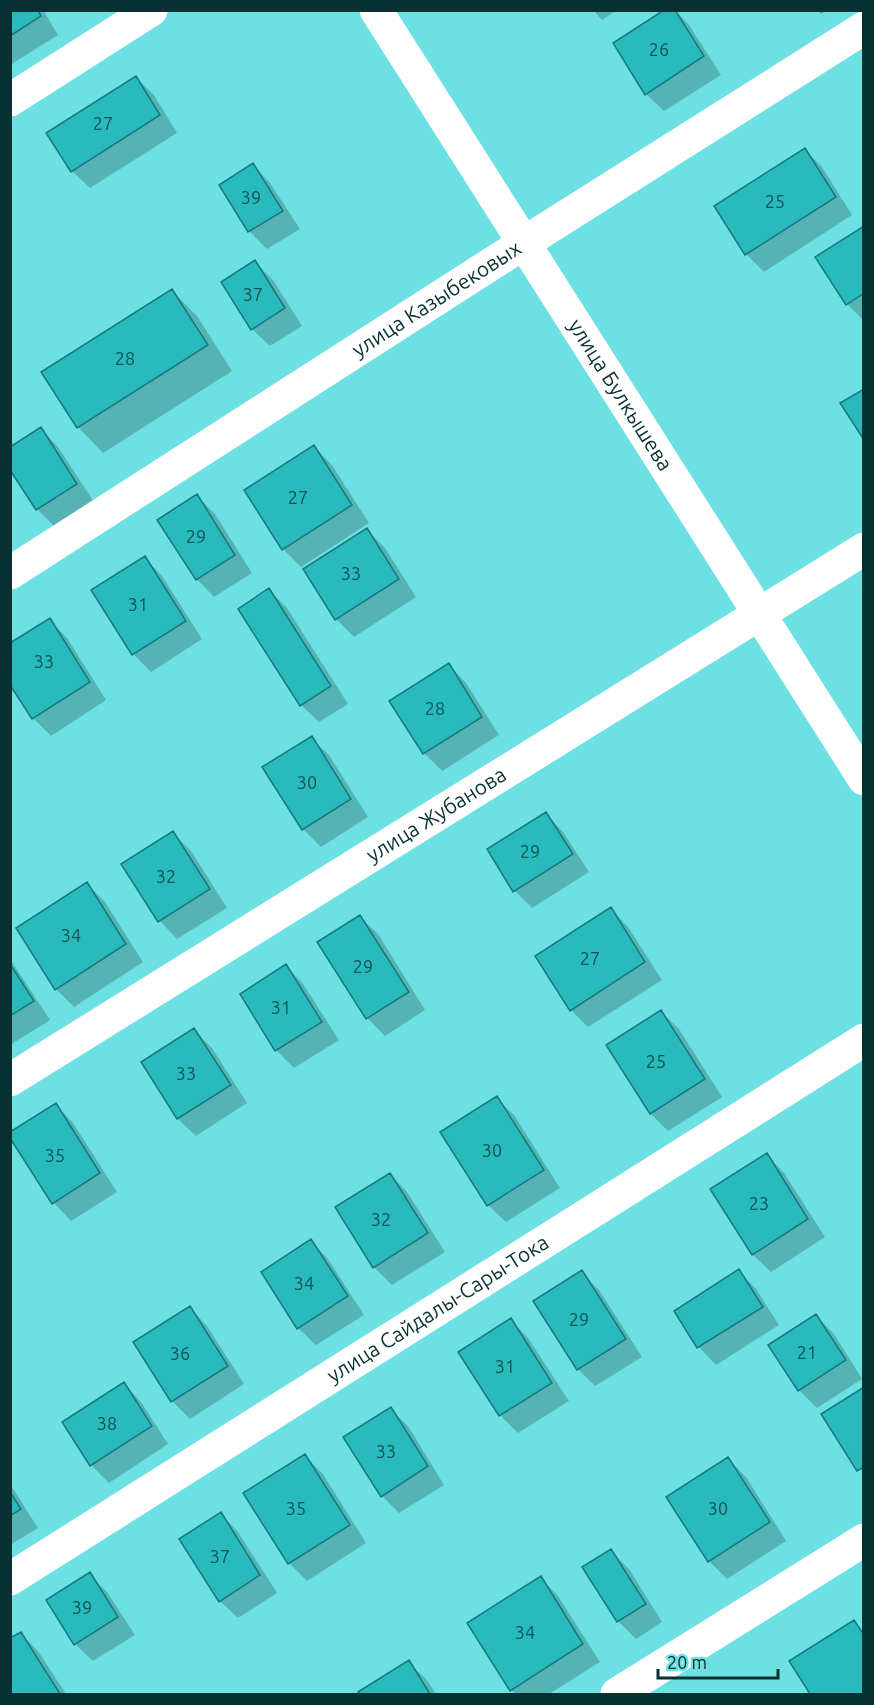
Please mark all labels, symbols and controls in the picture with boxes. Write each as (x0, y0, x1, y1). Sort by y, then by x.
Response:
house number: 26 (649, 39, 669, 59)
house number: 27 (93, 113, 113, 133)
house number: 39 (241, 187, 261, 207)
house number: 25 (765, 191, 785, 211)
street label: улица Казыбековых (347, 235, 525, 361)
house number: 37 (243, 284, 263, 304)
street label: улица Булкышева (564, 314, 678, 475)
house number: 28 (115, 348, 135, 368)
house number: 27 (288, 487, 308, 507)
house number: 29 (186, 526, 206, 546)
house number: 33 (341, 563, 361, 583)
house number: 31 (128, 594, 148, 614)
house number: 33 (34, 651, 54, 671)
house number: 28 (425, 698, 445, 718)
street label: улица Жубанова (362, 762, 510, 866)
house number: 30 (297, 772, 317, 792)
house number: 29 (520, 841, 540, 861)
house number: 32 (156, 866, 176, 886)
house number: 34 (61, 925, 81, 945)
house number: 27 (580, 948, 600, 968)
house number: 29 (353, 956, 373, 976)
house number: 31 (271, 997, 291, 1017)
house number: 25 (646, 1051, 666, 1071)
house number: 33 (176, 1063, 196, 1083)
house number: 30 (482, 1140, 502, 1160)
house number: 35 (45, 1145, 65, 1165)
house number: 23 (749, 1193, 769, 1213)
house number: 32 (371, 1209, 391, 1229)
street label: улица Сайдалы-Сары-Тока (322, 1229, 553, 1387)
house number: 34 (294, 1273, 314, 1293)
house number: 29 (569, 1309, 589, 1329)
house number: 21 (797, 1342, 817, 1362)
house number: 36 (170, 1343, 190, 1363)
house number: 31 (495, 1356, 515, 1376)
house number: 38 (97, 1413, 117, 1433)
house number: 33 (376, 1441, 396, 1461)
house number: 35 (286, 1498, 306, 1518)
house number: 30 (708, 1498, 728, 1518)
house number: 37 (210, 1546, 230, 1566)
house number: 39 (72, 1597, 92, 1617)
house number: 34 (515, 1622, 535, 1642)
scale bar (658, 1642, 778, 1680)
text: 20 m (667, 1652, 707, 1672)

